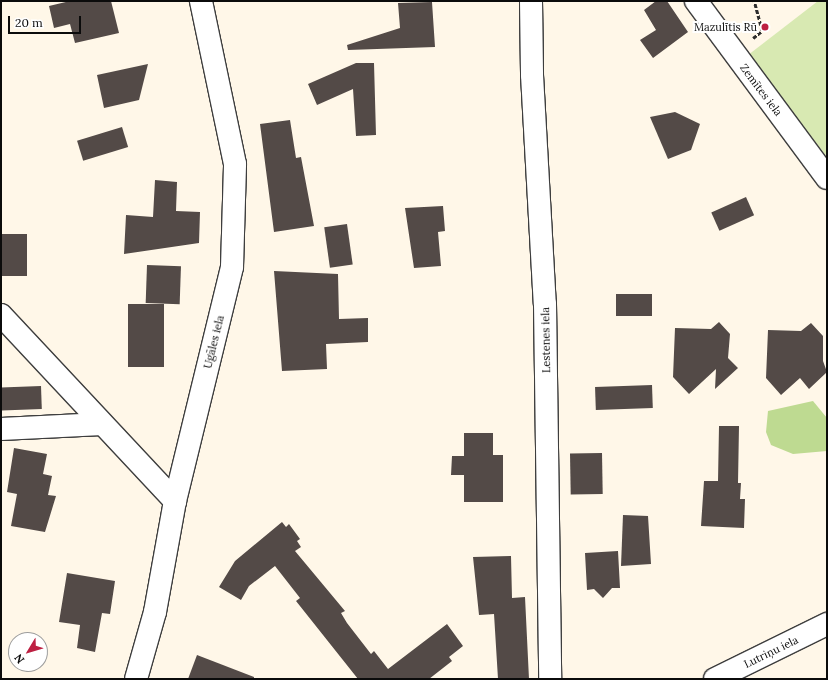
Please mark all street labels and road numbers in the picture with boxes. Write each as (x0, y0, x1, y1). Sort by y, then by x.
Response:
street label: Zemītes iela (737, 61, 785, 119)
street label: Lestenes iela (539, 307, 553, 373)
street label: Ugāles iela (201, 314, 227, 370)
street label: Lutriņu iela (742, 633, 800, 671)

